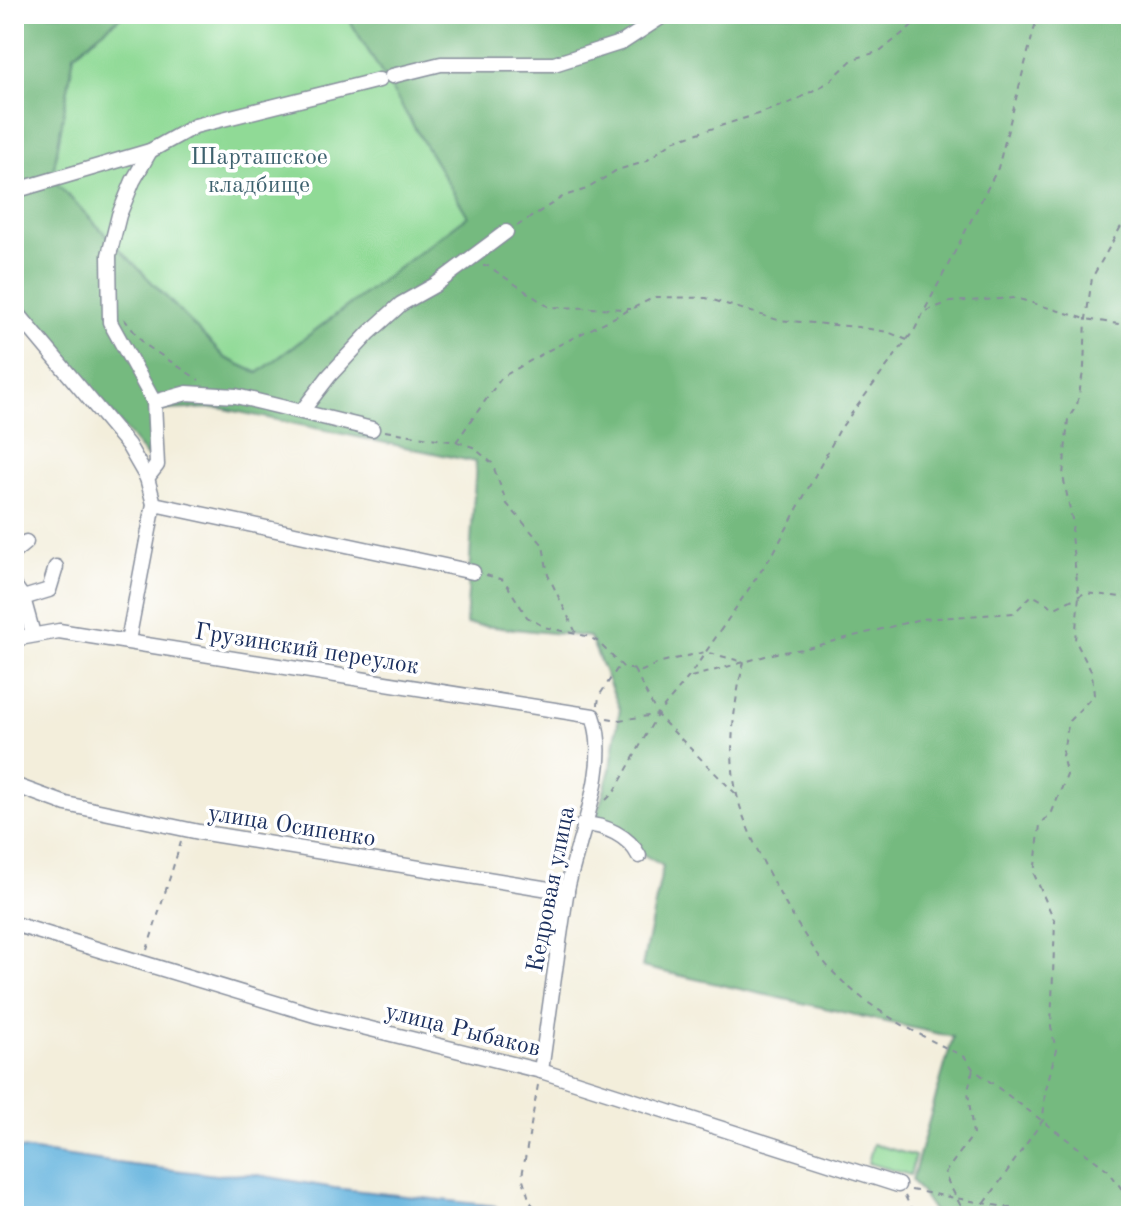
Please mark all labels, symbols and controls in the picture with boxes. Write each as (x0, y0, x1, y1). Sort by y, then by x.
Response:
park label: Шарташское кладбище (190, 146, 328, 198)
street label: Грузинский переулок (193, 620, 421, 680)
street label: улица Осипенко (206, 802, 377, 852)
street label: Кедровая улица (524, 804, 580, 974)
street label: улица Рыбаков (382, 1000, 543, 1062)

